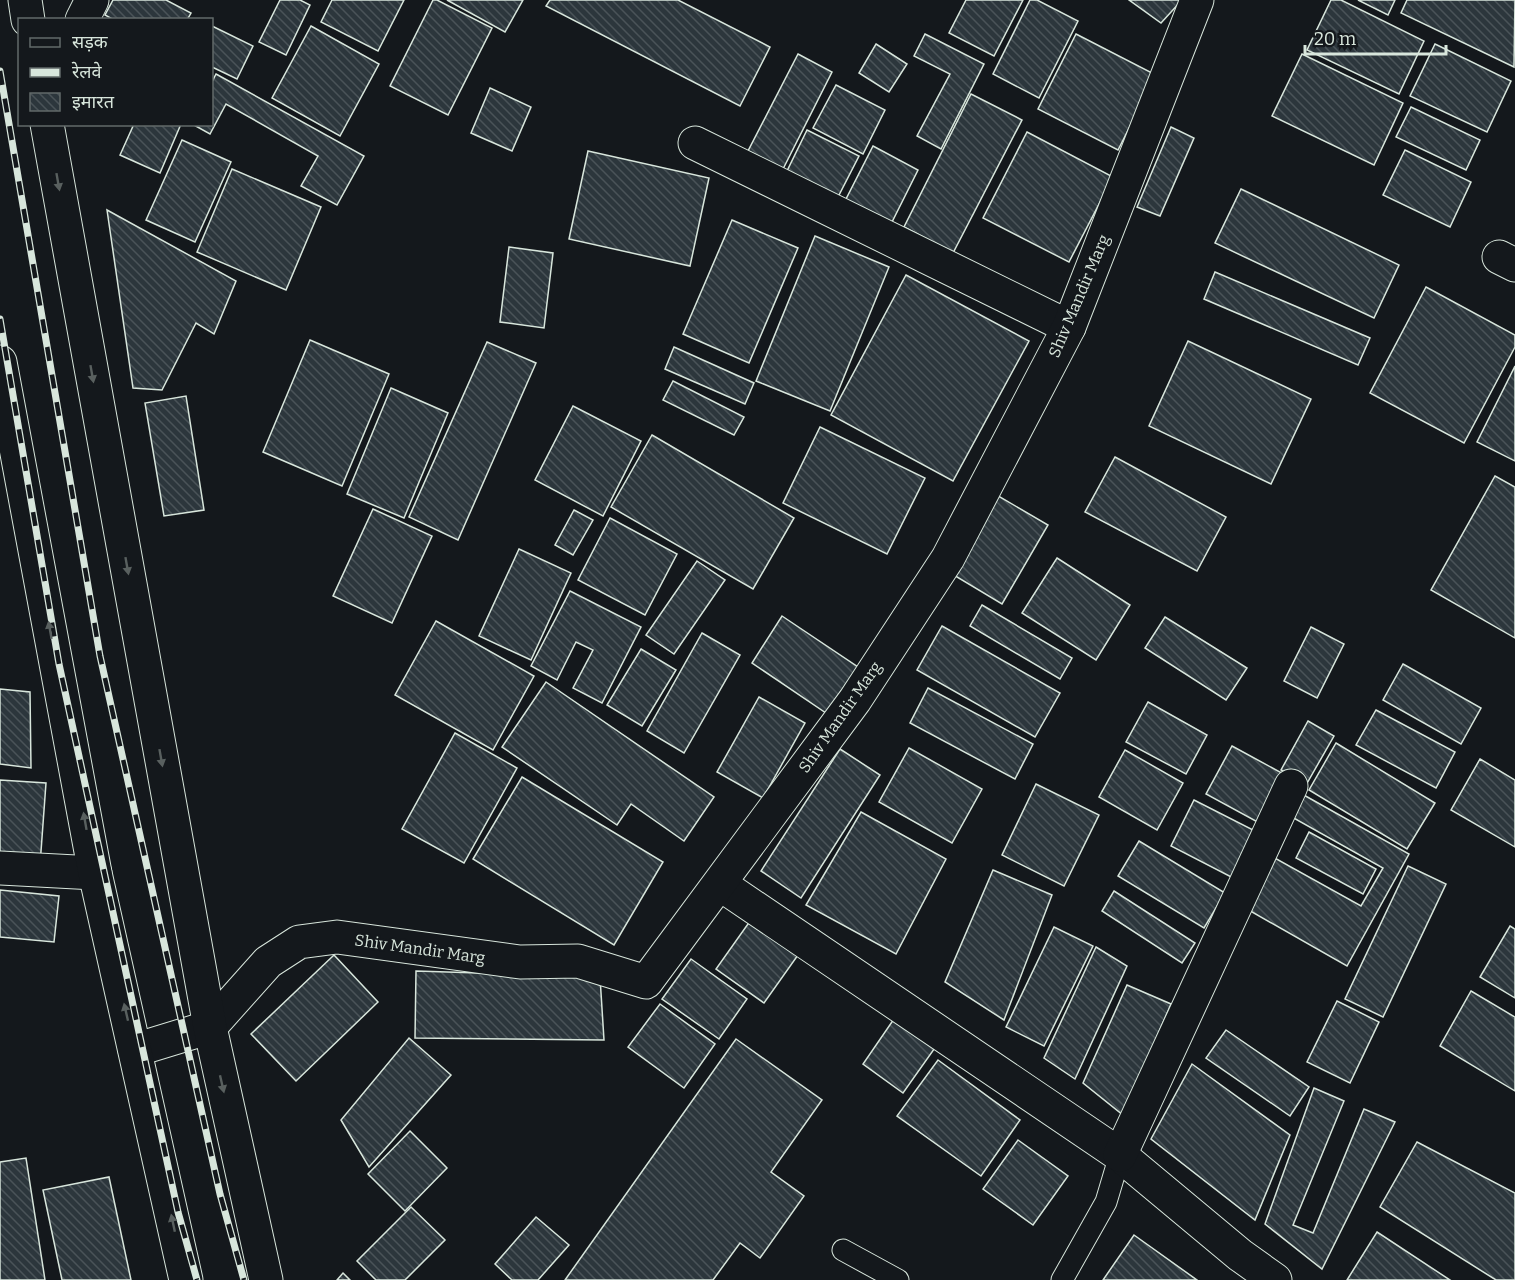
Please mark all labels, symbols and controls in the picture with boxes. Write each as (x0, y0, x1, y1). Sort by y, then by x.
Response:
legend (18, 18, 213, 126)
scale bar (1305, 18, 1446, 56)
text: 20 m (1314, 28, 1356, 50)
text: सड़क (72, 31, 109, 53)
text: रेलवे (71, 61, 103, 83)
text: इमारत (72, 91, 115, 113)
one-way arrow (54, 173, 63, 192)
street label: Shiv Mandir Marg (1045, 232, 1113, 360)
one-way arrow (88, 365, 97, 384)
one-way arrow (123, 557, 132, 576)
one-way arrow (45, 620, 54, 639)
street label: Shiv Mandir Marg (795, 658, 886, 776)
one-way arrow (157, 749, 166, 768)
one-way arrow (80, 812, 89, 831)
street label: Shiv Mandir Marg (354, 930, 486, 968)
one-way arrow (121, 1003, 131, 1021)
one-way arrow (218, 1075, 228, 1093)
one-way arrow (168, 1213, 177, 1232)

